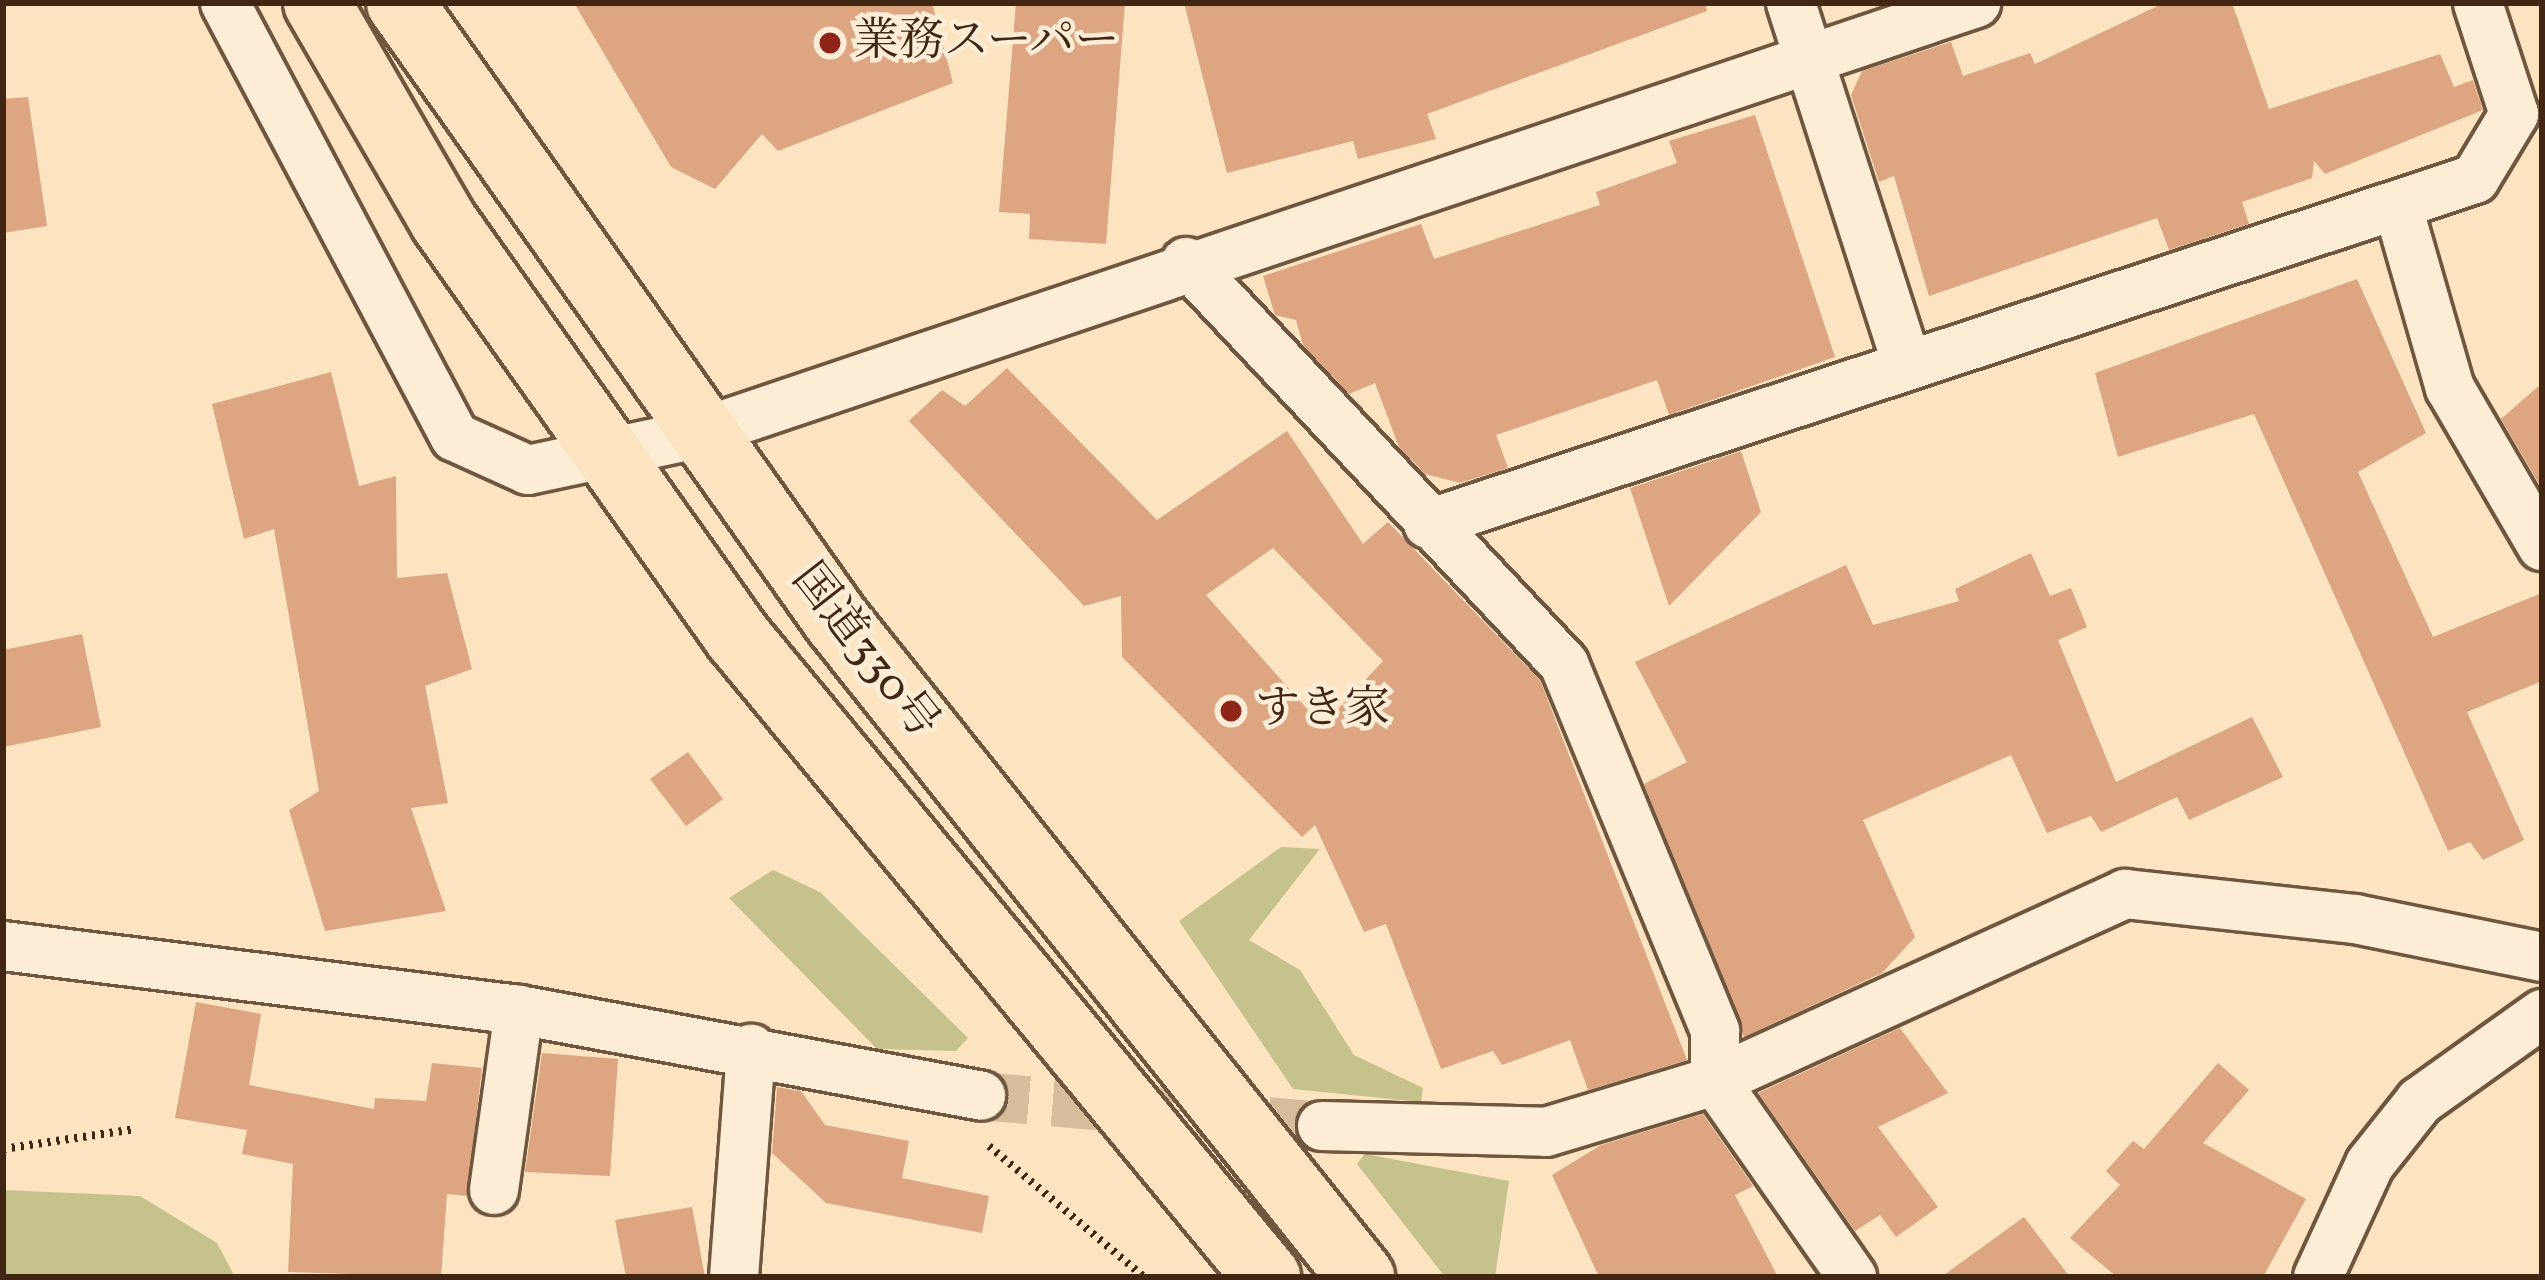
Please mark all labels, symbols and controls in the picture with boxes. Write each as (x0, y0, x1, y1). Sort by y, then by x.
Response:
place label: 業務スーパー (854, 16, 1122, 70)
marker: 業務スーパー (817, 30, 843, 56)
street label: 国道330号 (779, 554, 949, 750)
place label: すき家 (1255, 684, 1390, 738)
marker: すき家 (1218, 698, 1244, 724)

